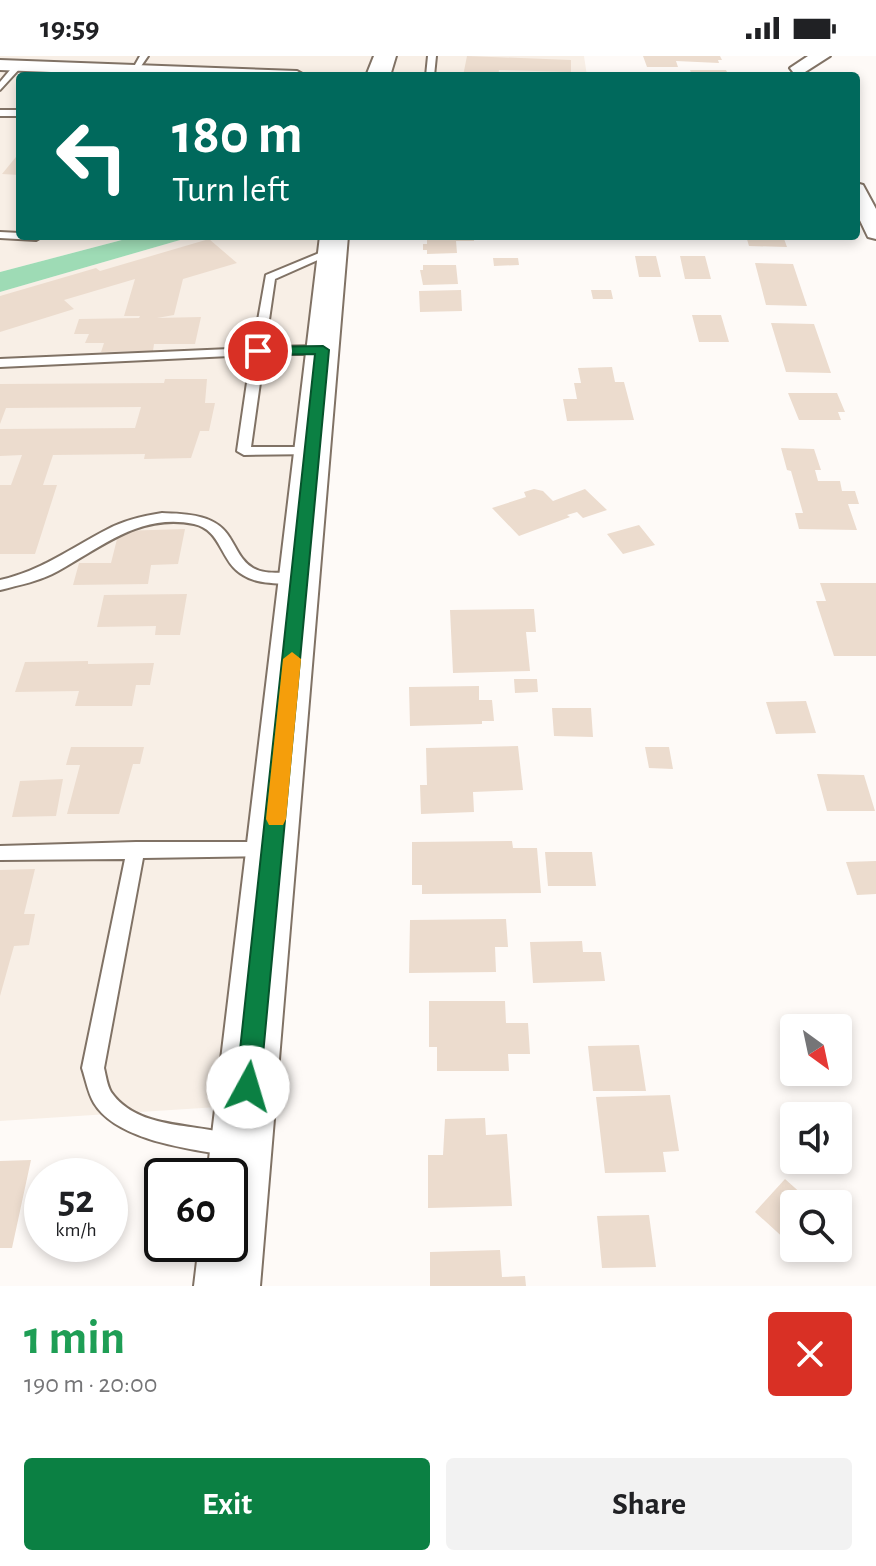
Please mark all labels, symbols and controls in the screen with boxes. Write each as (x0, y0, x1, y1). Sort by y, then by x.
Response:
text: 19:59 (40, 13, 100, 43)
icon: left (40, 104, 144, 208)
text: 180 m (172, 107, 303, 163)
text: Turn left (172, 172, 289, 208)
pin (224, 317, 292, 385)
icon: arrive (236, 329, 280, 373)
north arrow (780, 1014, 852, 1086)
map controls (780, 1014, 852, 1262)
position arrow (206, 1045, 290, 1129)
button: sound (780, 1102, 852, 1174)
speed limit sign: 60 (144, 1158, 248, 1262)
text: 52 (58, 1180, 94, 1220)
button: search (780, 1190, 852, 1262)
text: km/h (55, 1220, 97, 1240)
button: close (768, 1312, 852, 1396)
text: 1 min (24, 1315, 125, 1363)
text: 190 m · 20:00 (24, 1371, 157, 1397)
button: Exit (24, 1458, 430, 1550)
button: Share (446, 1458, 852, 1550)

